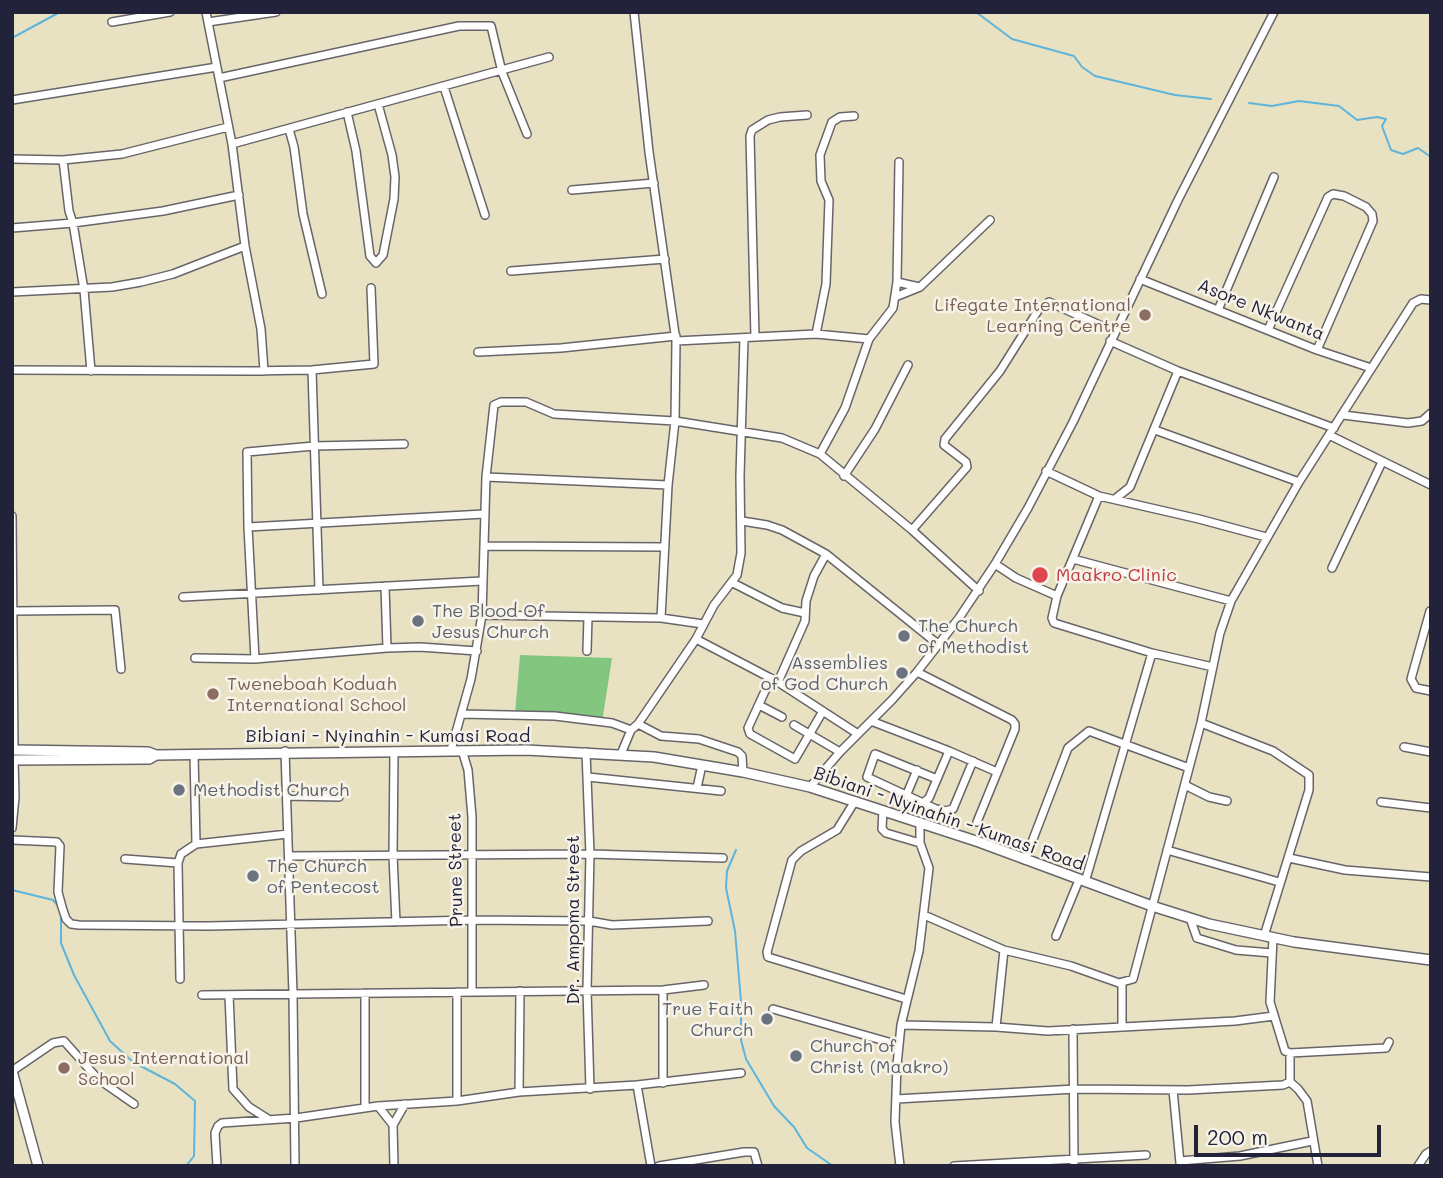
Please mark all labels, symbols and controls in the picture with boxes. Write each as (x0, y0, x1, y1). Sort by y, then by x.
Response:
street label: Asore Nkwanta (1194, 275, 1328, 345)
place label: Lifegate International Learning Centre (934, 294, 1131, 336)
marker: Lifegate International Learning Centre (1137, 307, 1153, 323)
place label: Maakro Clinic (1056, 564, 1177, 586)
marker: Maakro Clinic (1030, 565, 1050, 585)
place label: The Blood Of Jesus Church (432, 600, 549, 642)
marker: The Blood Of Jesus Church (410, 613, 426, 629)
place label: The Church of Methodist (918, 615, 1029, 658)
marker: The Church of Methodist (896, 628, 912, 644)
place label: Assemblies of God Church (761, 652, 888, 694)
marker: Assemblies of God Church (894, 665, 910, 681)
place label: Tweneboah Koduah International School (227, 673, 406, 716)
marker: Tweneboah Koduah International School (205, 686, 221, 702)
street label: Bibiani - Nyinahin - Kumasi Road (246, 725, 530, 747)
street label: Bibiani - Nyinahin - Kumasi Road (811, 762, 1087, 876)
place label: Methodist Church (193, 779, 349, 801)
marker: Methodist Church (171, 782, 187, 798)
street label: Prune Street (444, 813, 468, 927)
street label: Dr. Ampoma Street (562, 835, 584, 1005)
place label: The Church of Pentecost (267, 855, 380, 898)
marker: The Church of Pentecost (245, 868, 261, 884)
place label: True Faith Church (662, 998, 753, 1040)
marker: True Faith Church (759, 1011, 775, 1027)
place label: Church of Christ (Maakro) (810, 1035, 948, 1078)
place label: Jesus International School (78, 1047, 249, 1090)
marker: Church of Christ (Maakro) (788, 1048, 804, 1064)
marker: Jesus International School (56, 1060, 72, 1076)
scale bar (1198, 1112, 1385, 1156)
text: 200 m (1207, 1123, 1268, 1150)

